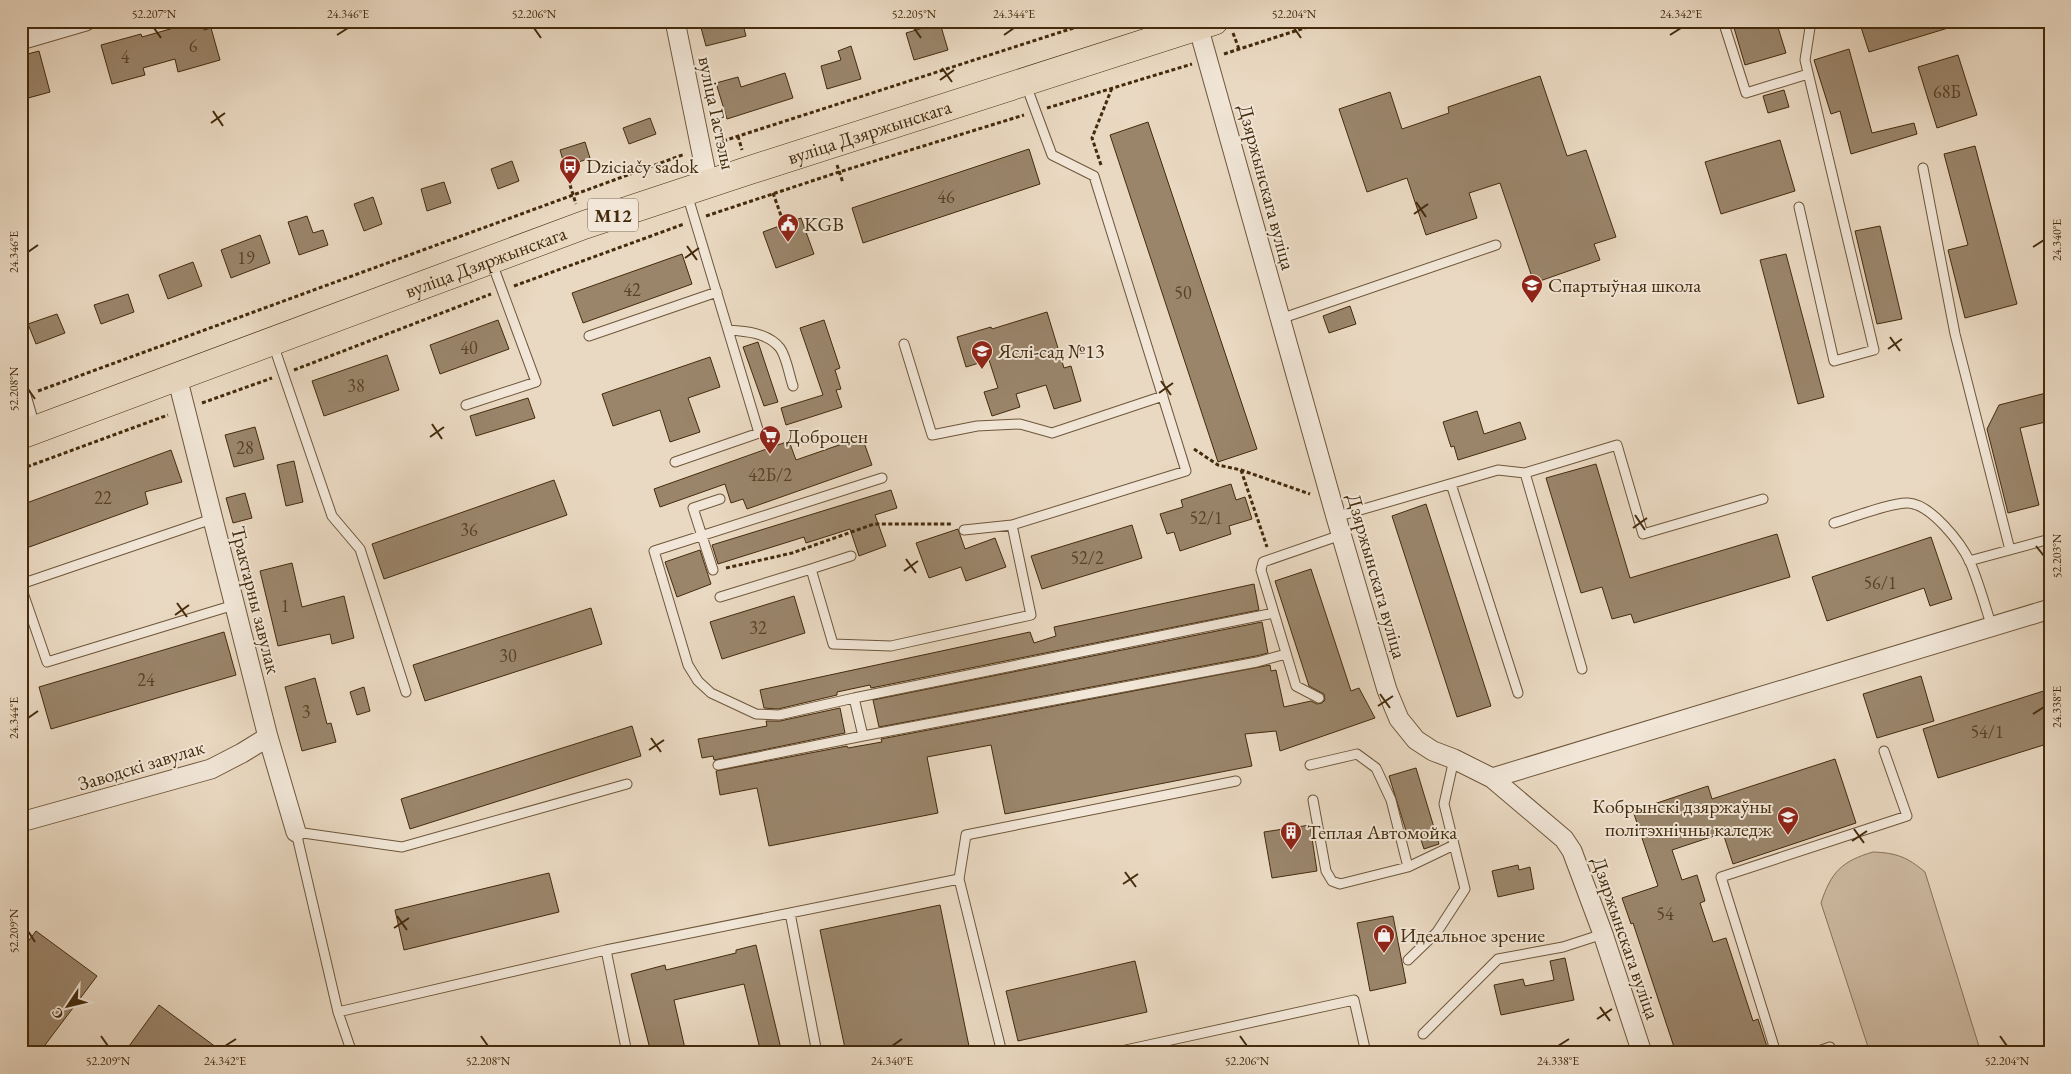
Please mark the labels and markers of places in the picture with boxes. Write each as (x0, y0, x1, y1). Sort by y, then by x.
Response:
place label: Dziciačy sadok (586, 153, 699, 179)
bus stop icon: Dziciačy sadok (558, 154, 582, 185)
place label: KGB (804, 211, 844, 237)
public building icon: KGB (776, 212, 800, 243)
place label: Спартыўная школа (1548, 272, 1701, 298)
school or university icon: Спартыўная школа (1520, 273, 1544, 304)
place label: Яслі-сад №13 (997, 338, 1105, 364)
school or university icon: Яслі-сад №13 (970, 339, 994, 370)
place label: Доброцен (786, 423, 868, 449)
supermarket icon: Доброцен (758, 424, 782, 455)
place label: Кобрынскі дзяржаўны політэхнічны каледж (1592, 793, 1772, 842)
school or university icon: Кобрынскі дзяржаўны політэхнічны каледж (1776, 805, 1800, 836)
place label: Теплая Автомойка (1307, 819, 1457, 845)
building icon: Теплая Автомойка (1279, 820, 1303, 851)
place label: Идеальное зрение (1400, 922, 1545, 948)
shop icon: Идеальное зрение (1372, 923, 1396, 954)

